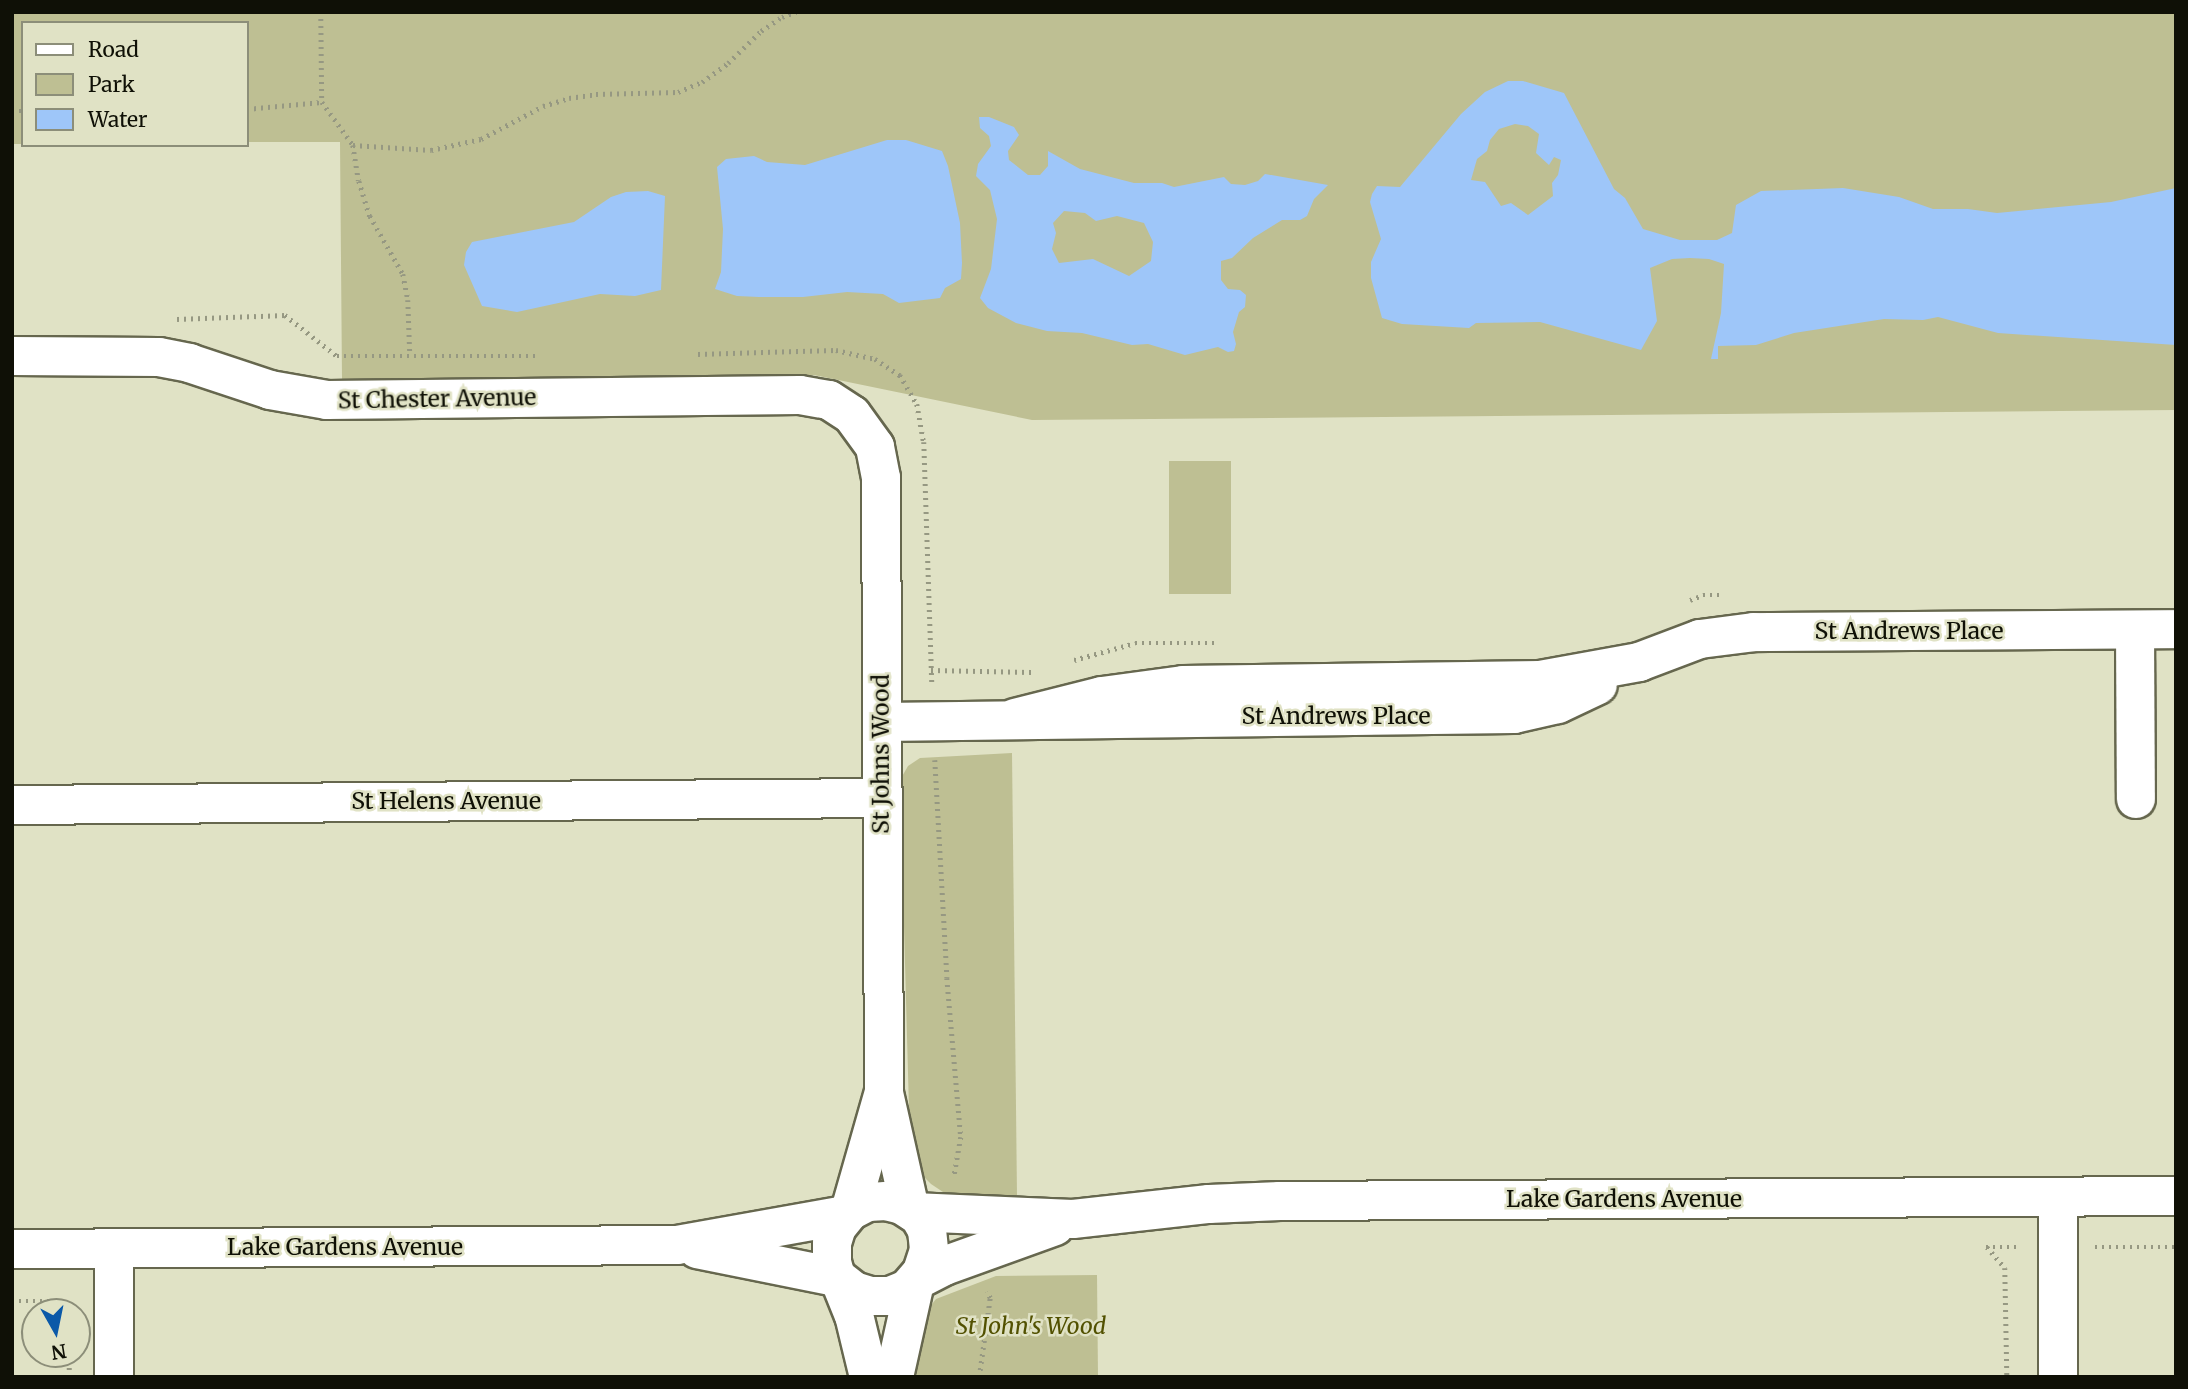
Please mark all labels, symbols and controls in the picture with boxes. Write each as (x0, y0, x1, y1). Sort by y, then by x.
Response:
legend (21, 21, 248, 147)
text: Road (88, 36, 139, 63)
text: Park (88, 71, 135, 98)
text: Water (88, 106, 147, 133)
street label: St Chester Avenue (338, 383, 536, 415)
street label: St Andrews Place (1814, 617, 2004, 645)
street label: St Johns Wood (867, 674, 895, 834)
street label: St Andrews Place (1241, 702, 1431, 730)
street label: St Helens Avenue (351, 787, 541, 815)
street label: Lake Gardens Avenue (1506, 1185, 1742, 1213)
street label: Lake Gardens Avenue (227, 1233, 463, 1261)
north arrow (21, 1298, 91, 1368)
park label: St John's Wood (956, 1312, 1106, 1340)
text: N (50, 1339, 68, 1365)

